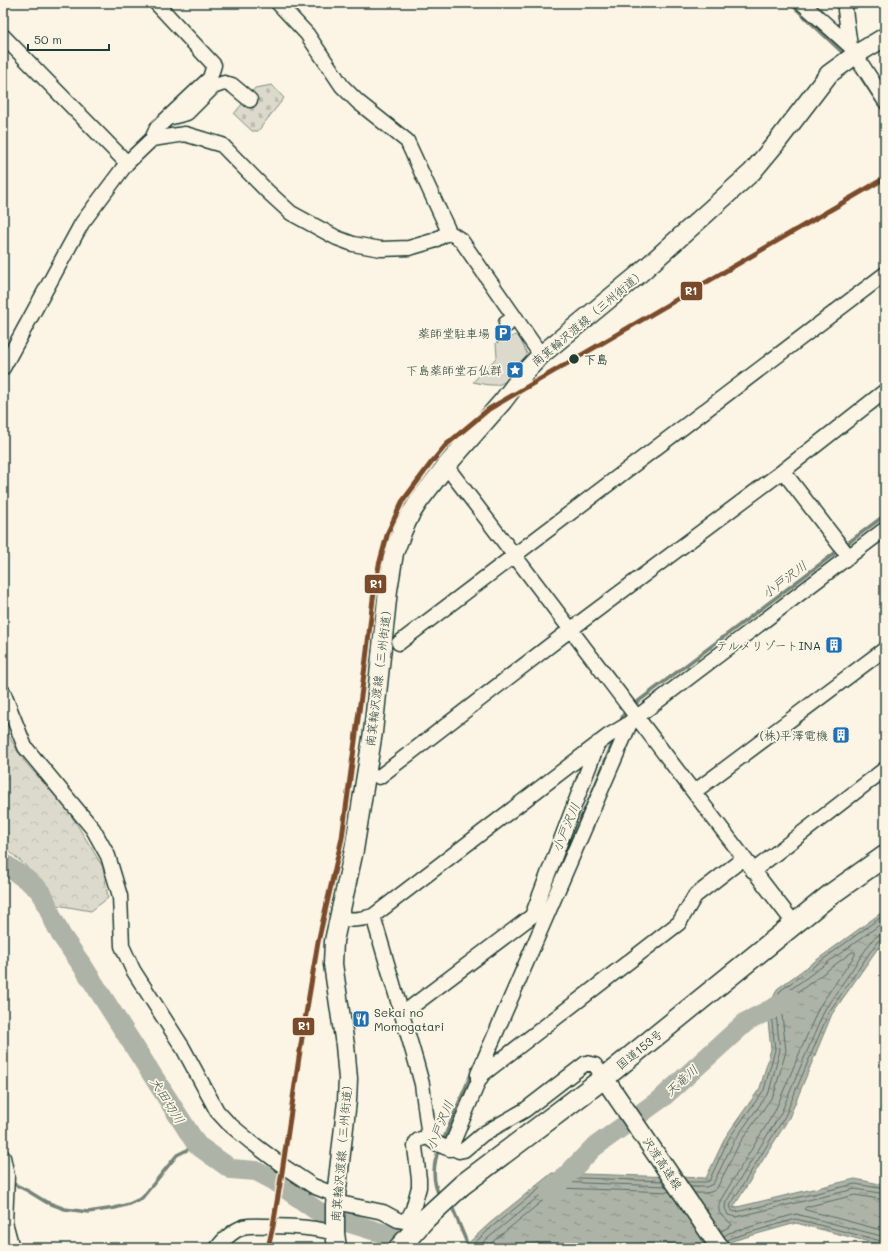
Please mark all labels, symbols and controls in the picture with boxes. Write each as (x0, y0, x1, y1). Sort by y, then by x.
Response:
scale bar (28, 26, 109, 52)
text: 50 m (34, 31, 62, 47)
street label: 南箕輪沢渡線（三州街道） (528, 265, 648, 369)
line badge: R1 (680, 281, 703, 301)
text: R1 (685, 283, 697, 298)
parking icon: 薬師堂駐車場 (493, 323, 513, 343)
place label: 薬師堂駐車場 (418, 325, 490, 341)
place label: 下島 (584, 351, 608, 367)
marker: 下島 (567, 352, 581, 366)
place icon: 下島薬師堂石仏群 (505, 360, 525, 380)
place label: 下島薬師堂石仏群 (406, 362, 502, 378)
water label: 小戸沢川 (758, 557, 810, 601)
line badge: R1 (364, 574, 387, 594)
text: R1 (370, 576, 382, 591)
street label: 南箕輪沢渡線（三州街道） (361, 603, 395, 747)
building icon: テルメリゾートINA (824, 635, 844, 655)
place label: テルメリゾートINA (716, 637, 821, 653)
building icon: (株)平澤電機 (831, 725, 851, 745)
place label: (株)平澤電機 (760, 727, 828, 743)
water label: 小戸沢川 (547, 800, 583, 854)
place label: Sekai no Momogatari (374, 1004, 444, 1034)
restaurant icon: Sekai no Momogatari (351, 1009, 371, 1029)
line badge: R1 (292, 1017, 315, 1036)
text: R1 (298, 1018, 310, 1033)
street label: 国道153号 (612, 1025, 666, 1073)
water label: 天竜川 (661, 1061, 701, 1099)
water label: 犬田切川 (147, 1073, 189, 1127)
street label: 南箕輪沢渡線（三州街道） (327, 1078, 355, 1222)
water label: 小戸沢川 (421, 1098, 457, 1152)
street label: 沢渡高遠線 (640, 1134, 686, 1192)

